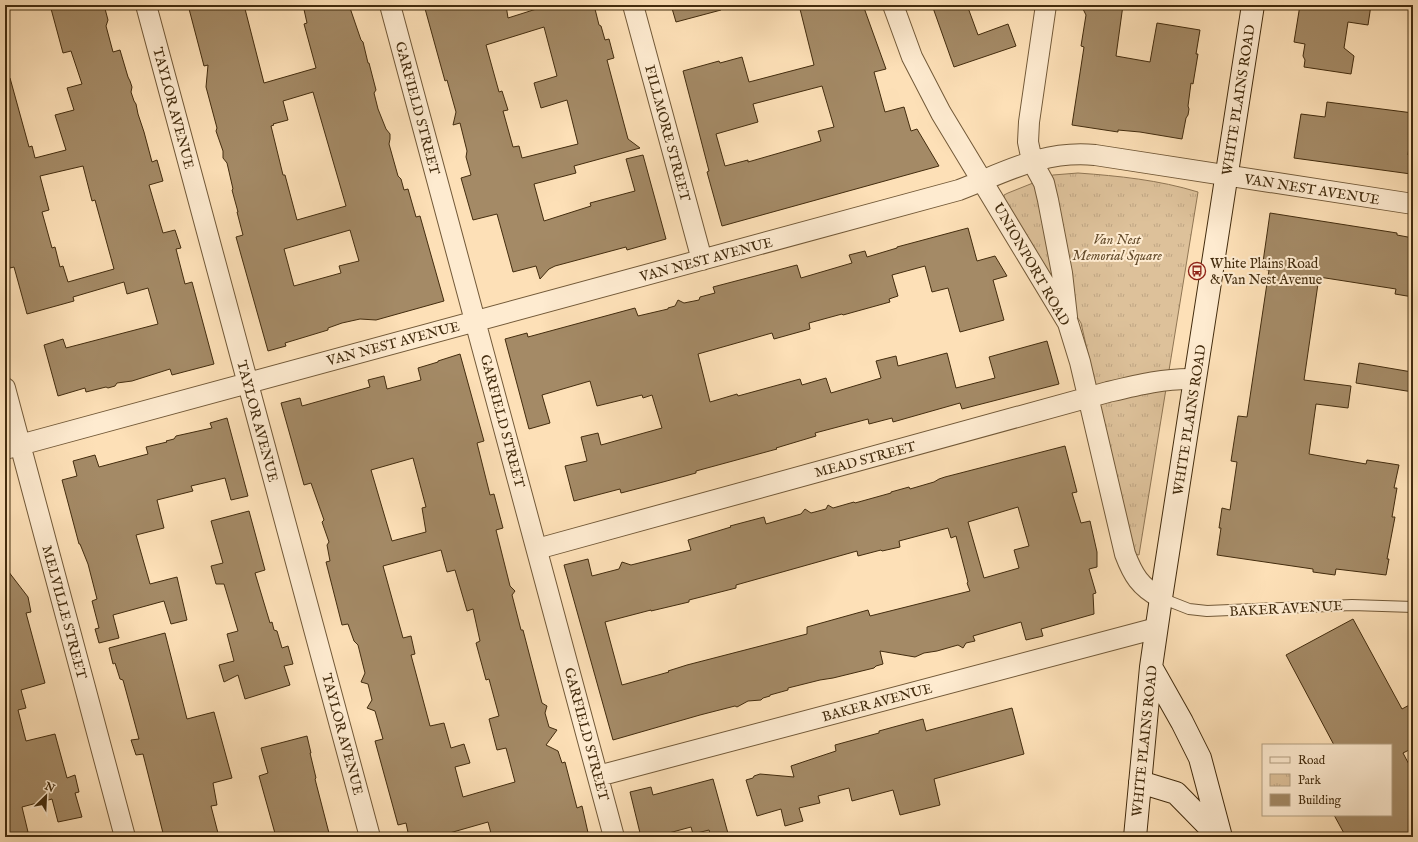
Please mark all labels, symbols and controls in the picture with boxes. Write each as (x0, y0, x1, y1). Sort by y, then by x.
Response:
street label: WHITE PLAINS ROAD (1218, 23, 1260, 177)
street label: GARFIELD STREET (391, 40, 444, 178)
street label: TAYLOR AVENUE (148, 45, 198, 171)
street label: FILLMORE STREET (640, 63, 694, 204)
street label: VAN NEST AVENUE (1242, 170, 1381, 210)
street label: UNIONPORT ROAD (989, 200, 1074, 329)
park label: Van Nest Memorial Square (1072, 231, 1162, 265)
street label: VAN NEST AVENUE (637, 234, 775, 287)
place label: White Plains Road & Van Nest Avenue (1210, 255, 1323, 289)
bus stop icon: White Plains Road & Van Nest Avenue (1187, 261, 1207, 281)
street label: VAN NEST AVENUE (324, 318, 462, 371)
street label: WHITE PLAINS ROAD (1169, 343, 1211, 497)
street label: GARFIELD STREET (476, 353, 529, 491)
street label: TAYLOR AVENUE (232, 358, 282, 484)
street label: MEAD STREET (813, 438, 919, 482)
street label: MELVILLE STREET (38, 543, 91, 682)
street label: BAKER AVENUE (1229, 597, 1344, 621)
street label: WHITE PLAINS ROAD (1128, 664, 1162, 818)
street label: GARFIELD STREET (560, 666, 613, 804)
street label: TAYLOR AVENUE (317, 671, 367, 797)
street label: BAKER AVENUE (820, 680, 935, 726)
legend (1262, 744, 1392, 816)
text: Road (1298, 753, 1326, 768)
text: Park (1298, 773, 1321, 788)
north arrow (26, 776, 66, 816)
text: N (42, 779, 57, 796)
text: Building (1298, 793, 1342, 808)

